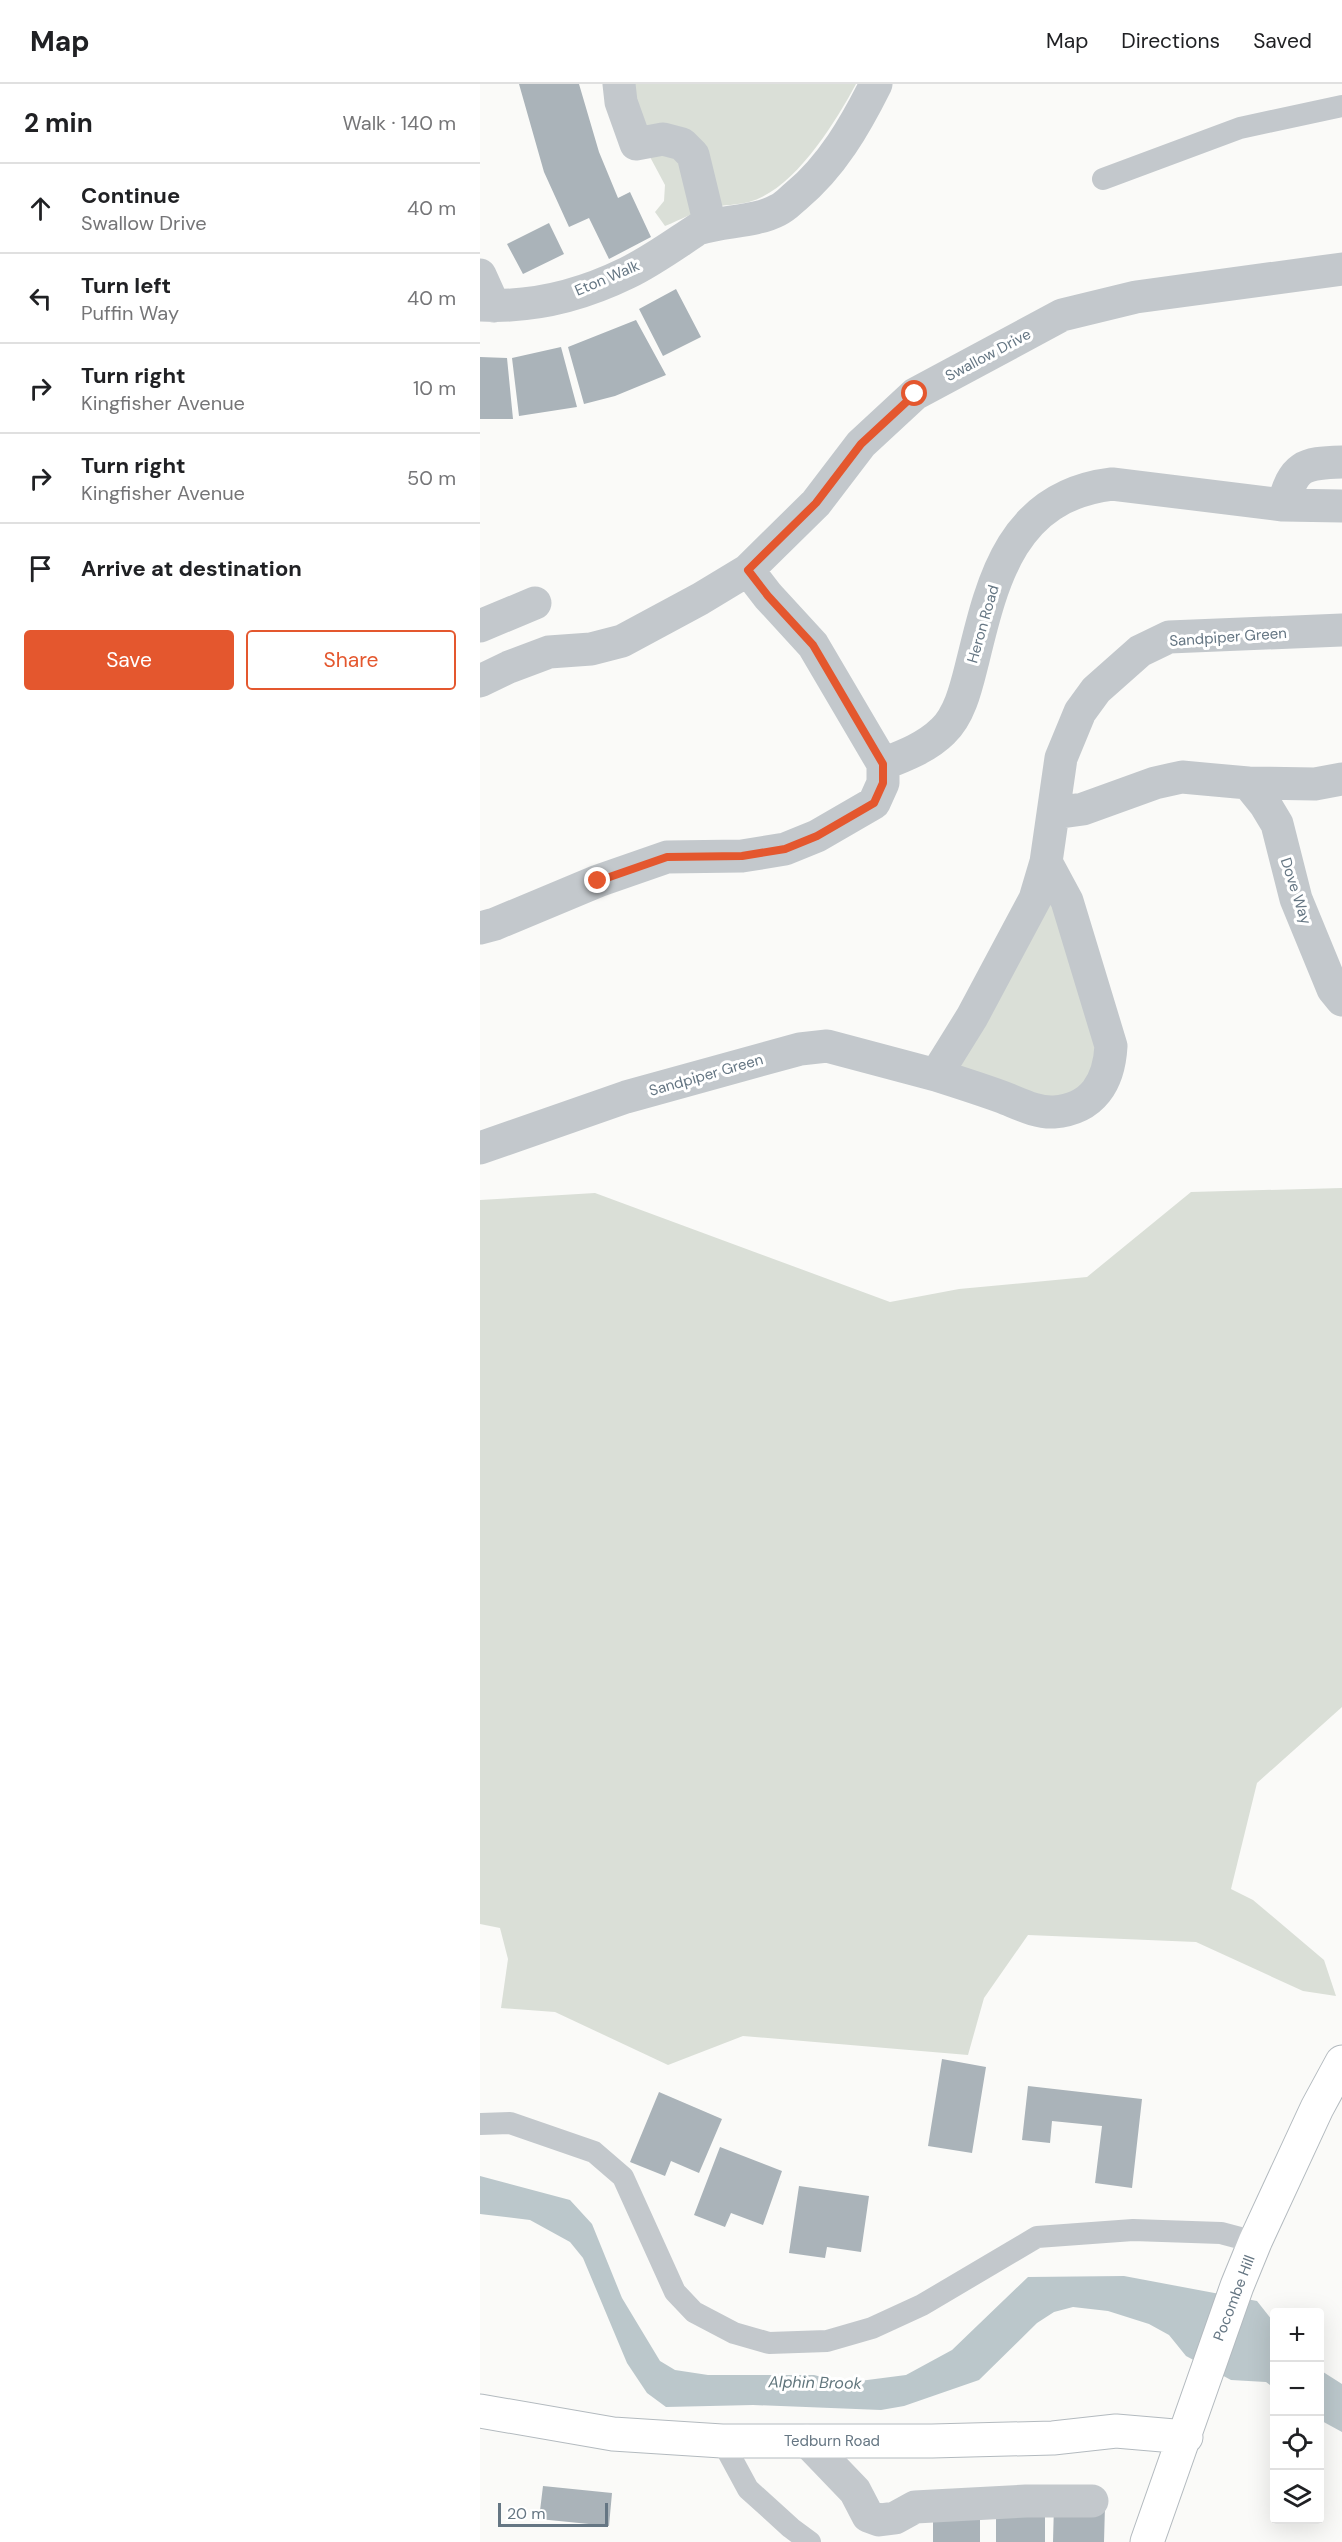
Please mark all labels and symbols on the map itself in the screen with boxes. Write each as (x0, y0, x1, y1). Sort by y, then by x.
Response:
street label: Eton Walk (572, 255, 643, 301)
street label: Swallow Drive (942, 324, 1034, 386)
route start (901, 380, 927, 406)
street label: Heron Road (962, 583, 1004, 665)
street label: Sandpiper Green (1169, 623, 1287, 651)
street label: Dove Way (1276, 855, 1316, 927)
route end (584, 867, 610, 893)
street label: Sandpiper Green (647, 1049, 765, 1101)
street label: Pocombe Hill (1208, 2252, 1260, 2344)
water label: Alphin Brook (767, 2371, 863, 2394)
street label: Tedburn Road (784, 2431, 880, 2451)
scale bar (498, 2500, 608, 2528)

